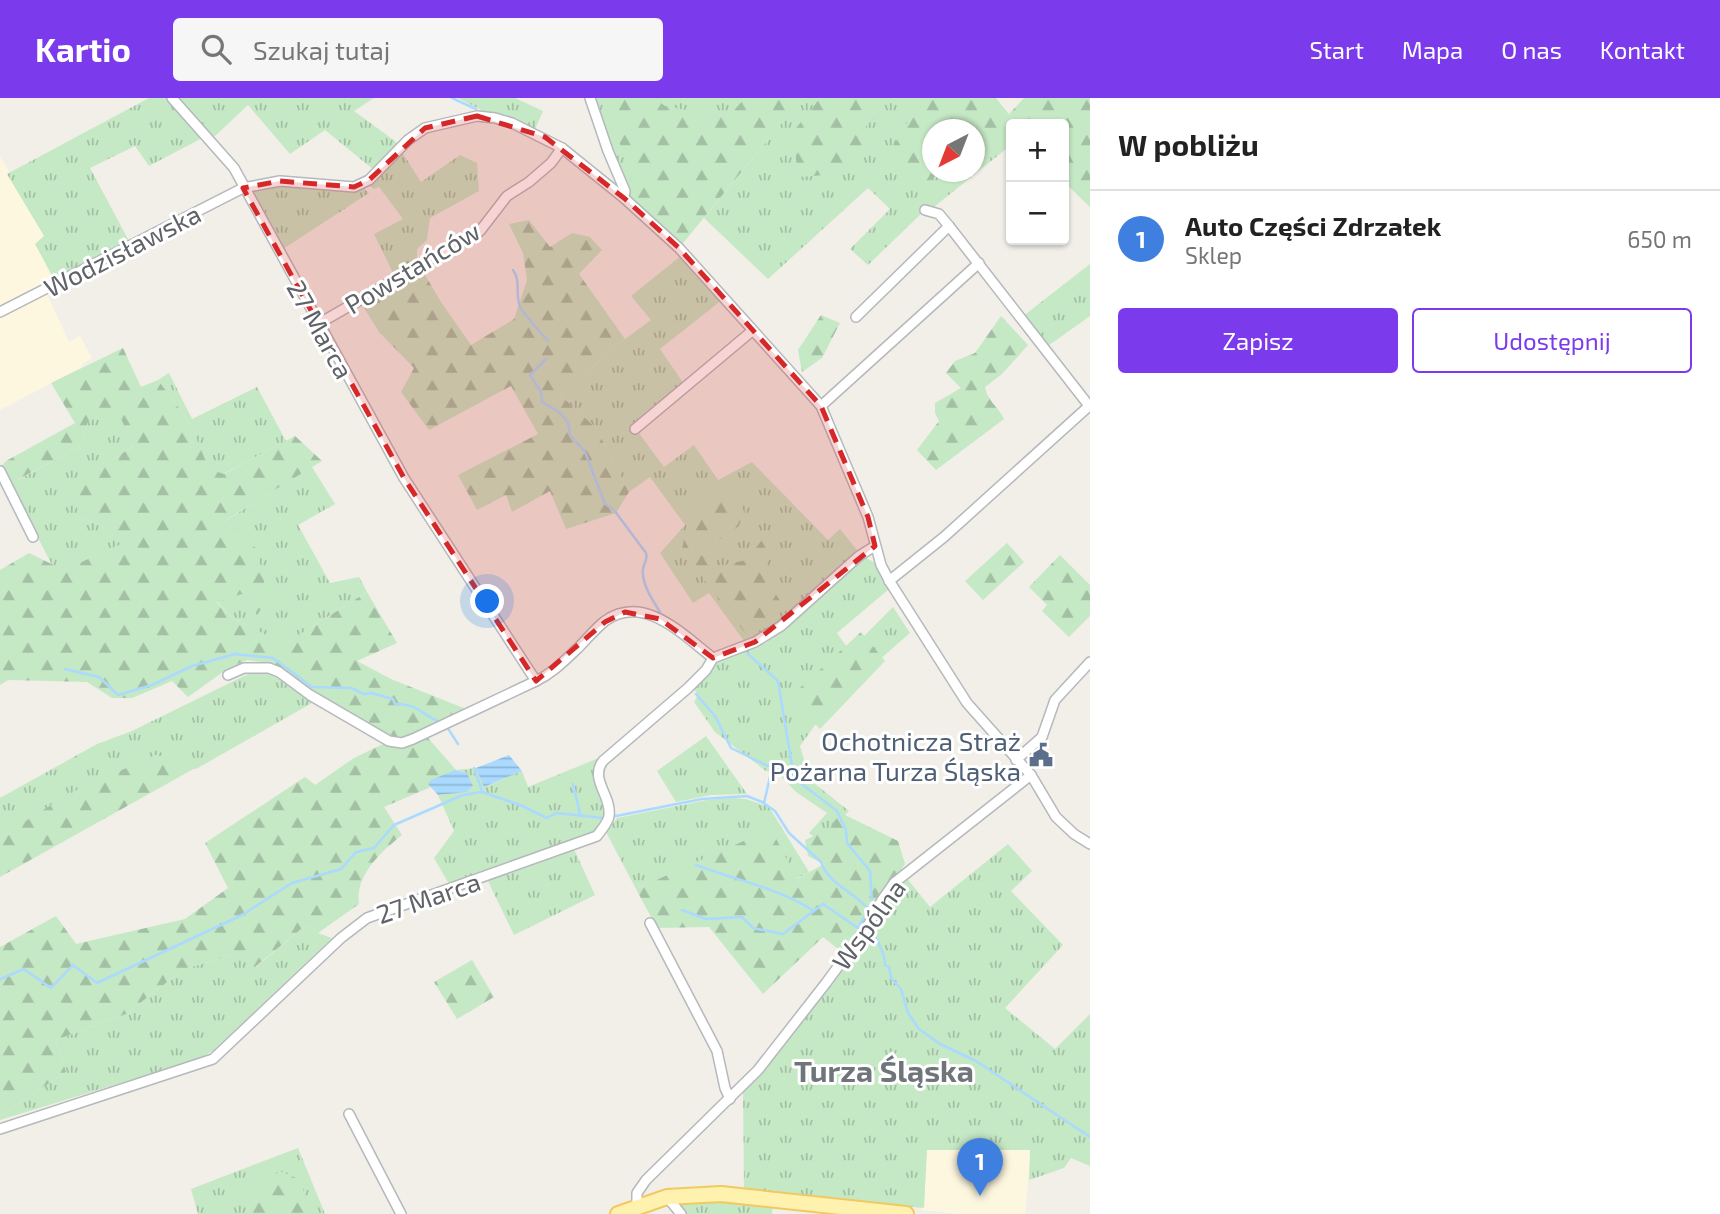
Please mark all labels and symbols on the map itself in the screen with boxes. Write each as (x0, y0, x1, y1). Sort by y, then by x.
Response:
north arrow (922, 119, 985, 182)
street label: Wodzisławska (38, 197, 206, 303)
street label: Powstańców (339, 214, 485, 320)
street label: 27 Marca (281, 274, 361, 384)
your location (470, 584, 504, 618)
place label: Ochotnicza Straż Pożarna Turza Śląska (770, 725, 1021, 786)
public building icon: Ochotnicza Straż Pożarna Turza Śląska (1027, 741, 1055, 769)
street label: 27 Marca (372, 865, 484, 929)
street label: Wspólna (825, 873, 911, 975)
district label: Turza Śląska (794, 1052, 974, 1088)
pin: 1 (957, 1138, 1003, 1196)

